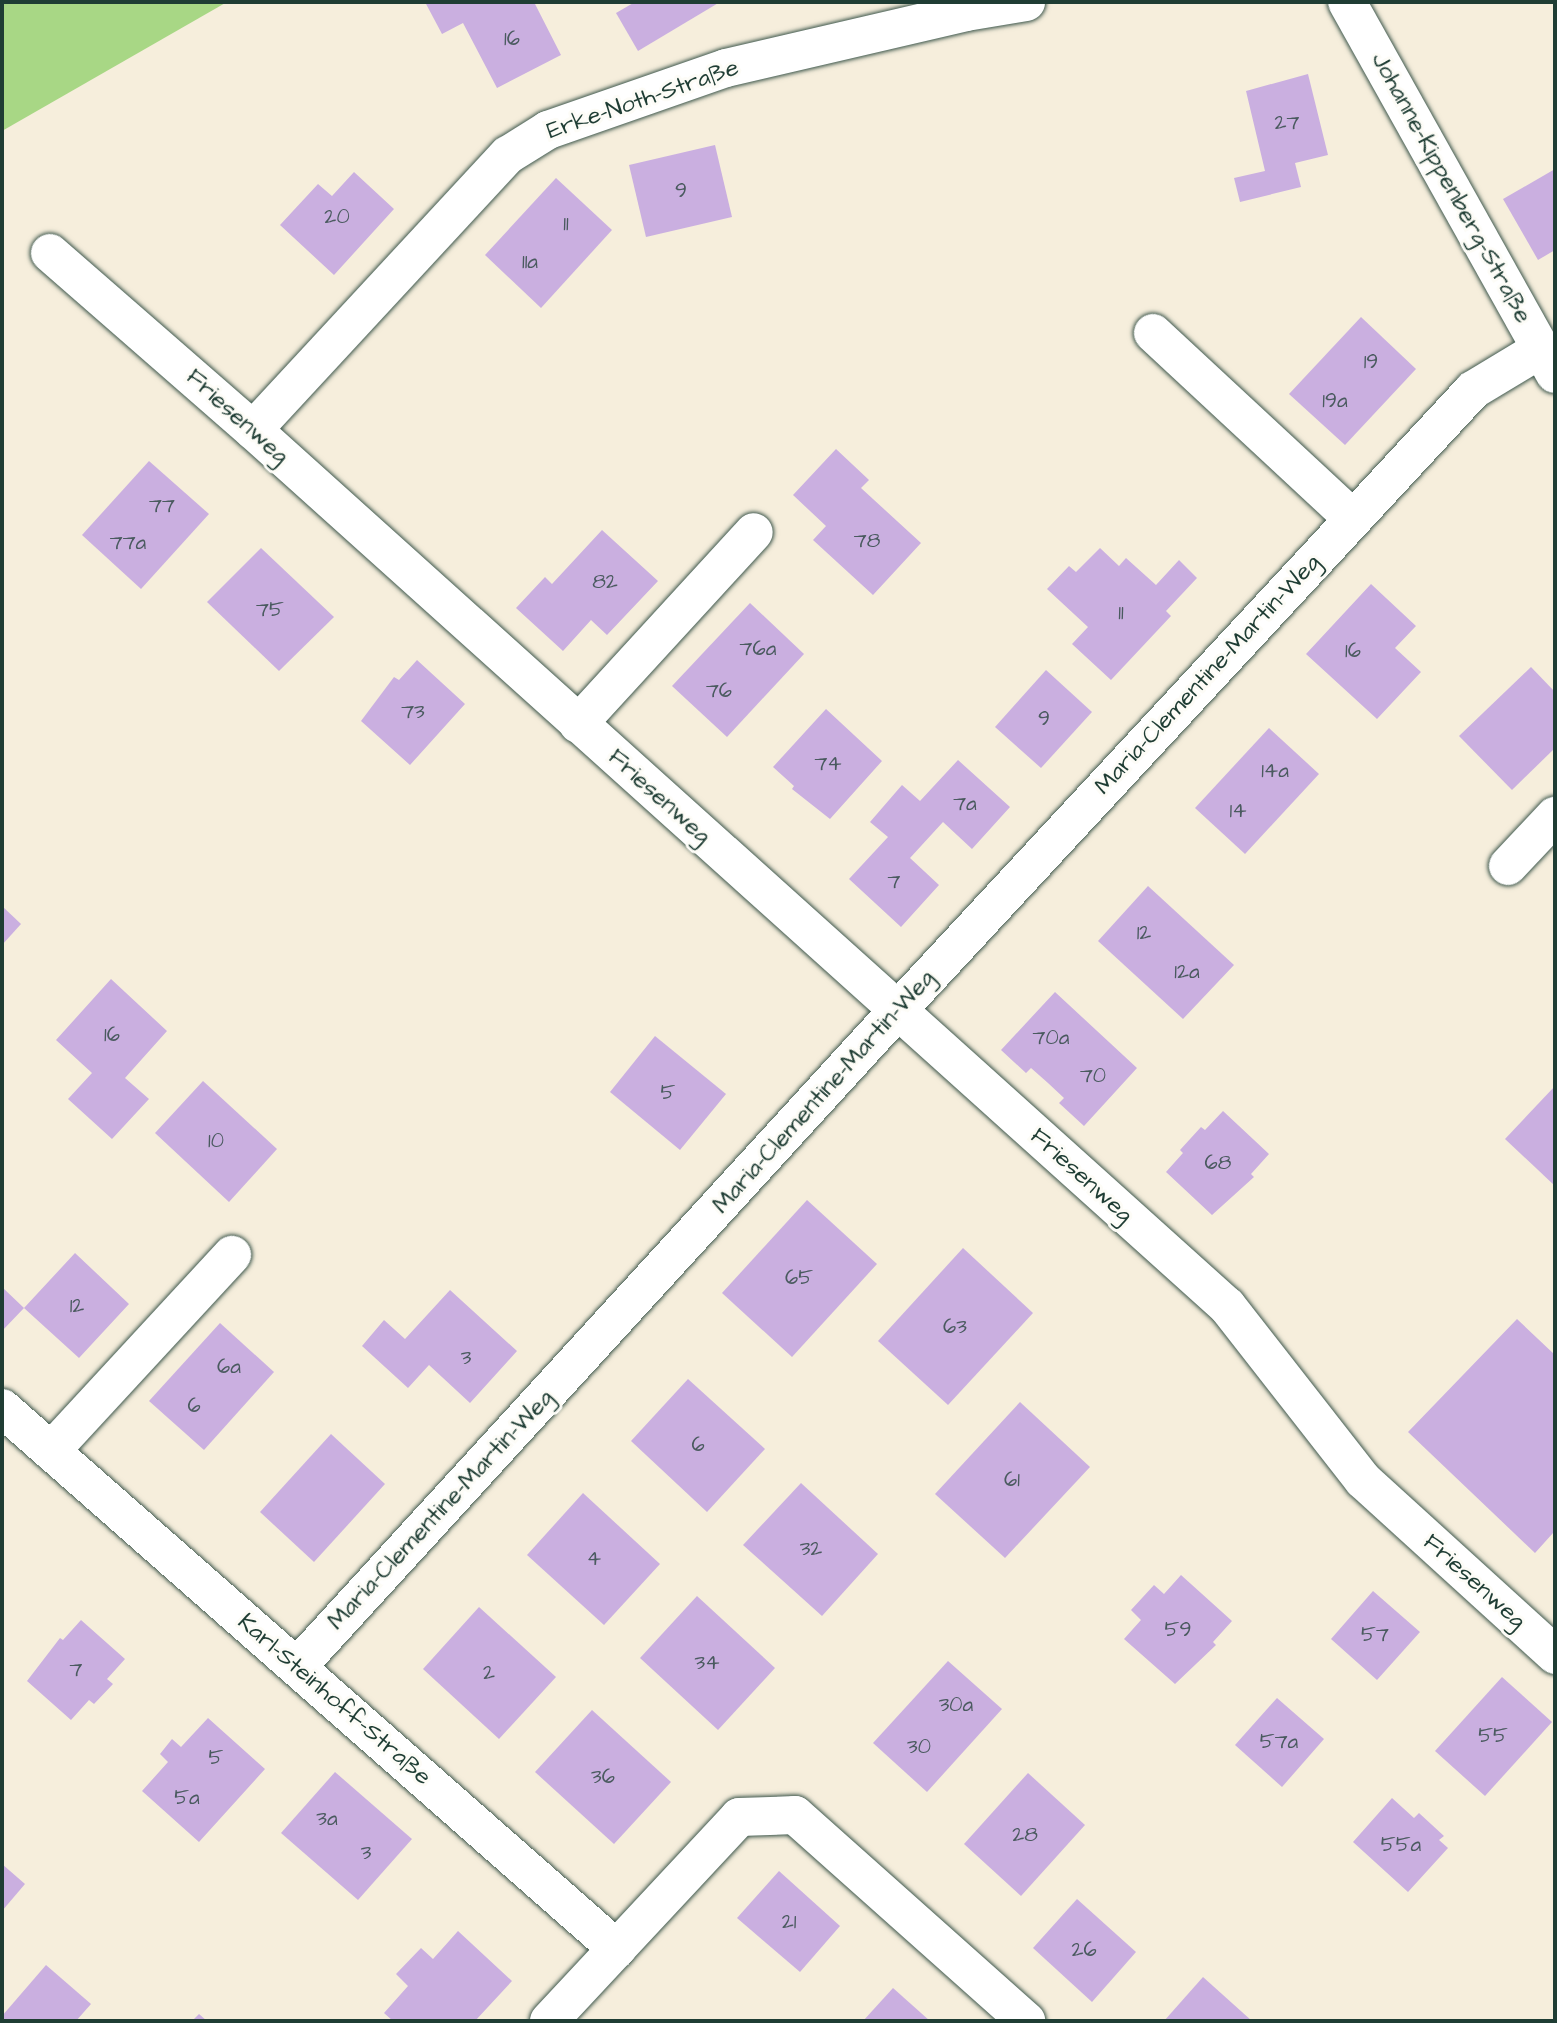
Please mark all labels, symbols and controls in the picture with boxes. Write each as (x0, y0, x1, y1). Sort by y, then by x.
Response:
house number: 16 (504, 26, 520, 52)
street label: Johanne-Kippenberg-Straße (1365, 48, 1537, 328)
street label: Erke-Noth-Straße (543, 54, 743, 146)
house number: 27 (1275, 110, 1299, 136)
house number: 9 (675, 178, 687, 204)
house number: 20 (324, 204, 350, 230)
house number: 11 (563, 211, 569, 237)
house number: 11a (522, 249, 538, 275)
house number: 19 (1364, 349, 1378, 375)
street label: Friesenweg (180, 363, 294, 471)
house number: 19a (1322, 388, 1348, 414)
house number: 77 (149, 493, 175, 519)
house number: 78 (854, 528, 880, 554)
house number: 77a (110, 530, 146, 556)
street label: Maria-Clementine-Martin-Weg (1089, 549, 1327, 801)
house number: 82 (592, 569, 618, 595)
house number: 75 (256, 597, 284, 623)
house number: 11 (1118, 600, 1124, 626)
house number: 76a (740, 636, 776, 662)
house number: 16 (1345, 638, 1361, 664)
house number: 76 (706, 678, 732, 704)
house number: 73 (401, 699, 425, 725)
house number: 9 (1038, 706, 1050, 732)
street label: Friesenweg (602, 743, 716, 851)
house number: 74 (814, 751, 842, 777)
house number: 14a (1261, 758, 1289, 784)
house number: 7a (953, 791, 977, 817)
house number: 14 (1230, 798, 1246, 824)
house number: 7 (888, 869, 900, 895)
house number: 12 (1137, 920, 1151, 946)
house number: 12a (1174, 959, 1200, 985)
street label: Maria-Clementine-Martin-Weg (707, 964, 941, 1220)
house number: 16 (104, 1022, 120, 1048)
house number: 70a (1033, 1025, 1069, 1051)
house number: 70 (1080, 1063, 1106, 1089)
house number: 5 (661, 1080, 675, 1106)
street label: Friesenweg (1024, 1122, 1138, 1230)
house number: 10 (208, 1128, 224, 1154)
house number: 68 (1205, 1150, 1231, 1176)
house number: 65 (785, 1265, 813, 1291)
house number: 12 (70, 1293, 84, 1319)
house number: 63 (943, 1314, 967, 1340)
house number: 3 (461, 1345, 471, 1371)
house number: 6a (217, 1354, 241, 1380)
street label: Maria-Clementine-Martin-Weg (322, 1384, 560, 1636)
house number: 6 (187, 1393, 201, 1419)
house number: 6 (691, 1432, 705, 1458)
house number: 61 (1004, 1467, 1020, 1493)
street label: Friesenweg (1417, 1528, 1531, 1636)
house number: 32 (800, 1536, 822, 1562)
house number: 4 (587, 1546, 601, 1572)
street label: Karl-Steinhoff-Straße (231, 1608, 437, 1792)
house number: 59 (1165, 1617, 1191, 1643)
house number: 57 (1361, 1622, 1389, 1648)
house number: 34 (695, 1650, 719, 1676)
house number: 7 (70, 1657, 82, 1683)
house number: 2 (483, 1660, 495, 1686)
house number: 30a (939, 1692, 973, 1718)
house number: 55 (1478, 1723, 1508, 1749)
house number: 57a (1260, 1729, 1298, 1755)
house number: 30 (907, 1734, 931, 1760)
house number: 5 (209, 1745, 223, 1771)
house number: 36 (591, 1764, 615, 1790)
house number: 5a (174, 1785, 200, 1811)
house number: 3a (316, 1806, 338, 1832)
house number: 28 (1012, 1822, 1038, 1848)
house number: 55a (1381, 1832, 1421, 1858)
house number: 3 (361, 1840, 371, 1866)
house number: 21 (782, 1909, 796, 1935)
house number: 26 (1071, 1937, 1097, 1963)

